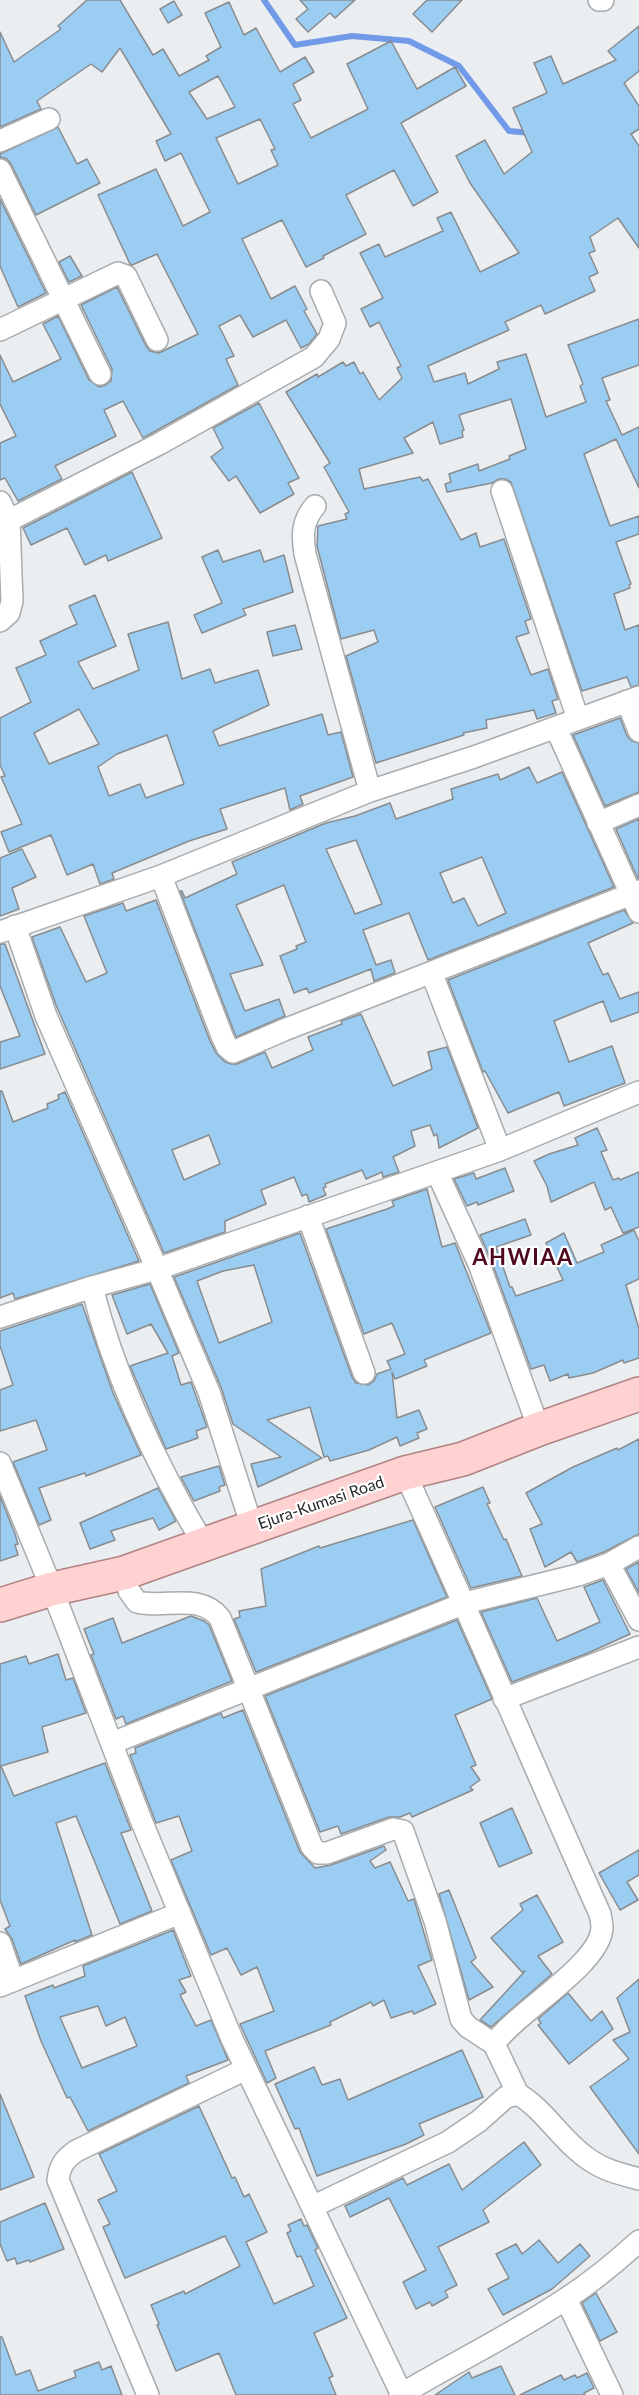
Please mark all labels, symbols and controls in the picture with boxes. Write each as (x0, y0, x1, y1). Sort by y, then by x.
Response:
district label: AHWIAA (472, 1245, 574, 1271)
street label: Ejura-Kumasi Road (255, 1472, 387, 1534)

